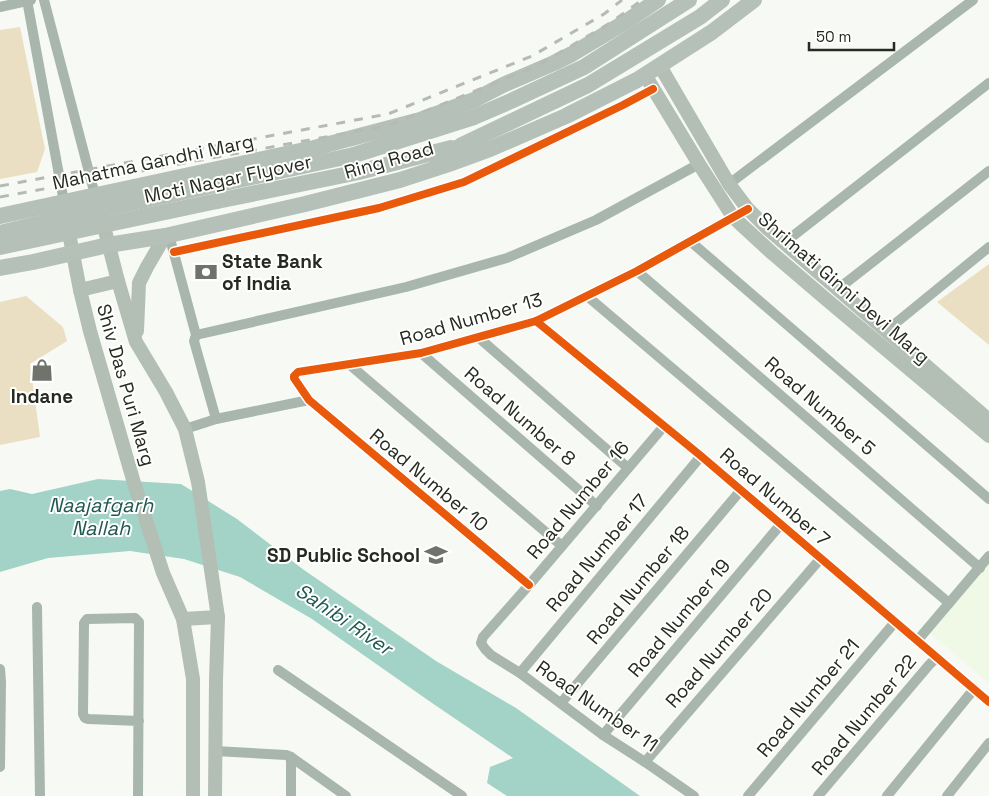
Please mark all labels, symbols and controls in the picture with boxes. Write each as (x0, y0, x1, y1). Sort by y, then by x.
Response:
scale bar (809, 20, 894, 52)
text: 50 m (816, 27, 851, 46)
street label: Mahatma Gandhi Marg (50, 128, 256, 196)
street label: Ring Road (341, 135, 437, 185)
street label: Moti Nagar Flyover (142, 149, 314, 209)
street label: Shrimati Ginni Devi Marg (753, 206, 935, 370)
place label: State Bank of India (222, 249, 323, 296)
bank icon: State Bank of India (193, 259, 219, 285)
street label: Road Number 13 (397, 287, 545, 351)
street label: Shiv Das Puri Marg (91, 301, 161, 469)
street label: Road Number 5 (759, 351, 881, 461)
shop icon: Indane (29, 357, 55, 383)
street label: Road Number 8 (459, 361, 581, 471)
place label: Indane (11, 384, 73, 409)
street label: Road Number 10 (364, 423, 494, 537)
street label: Road Number 16 (521, 436, 635, 564)
street label: Road Number 7 (715, 442, 836, 552)
street label: Road Number 17 (540, 489, 654, 617)
water label: Naajafgarh Nallah (49, 492, 154, 541)
street label: Road Number 18 (581, 520, 695, 650)
school or university icon: SD Public School (423, 542, 449, 568)
place label: SD Public School (267, 543, 420, 568)
street label: Road Number 19 (622, 554, 736, 682)
water label: Sahibi River (291, 577, 399, 662)
street label: Road Number 20 (660, 583, 778, 713)
street label: Road Number 21 (751, 634, 865, 762)
street label: Road Number 22 (806, 649, 922, 781)
street label: Road Number 11 (531, 655, 663, 757)

